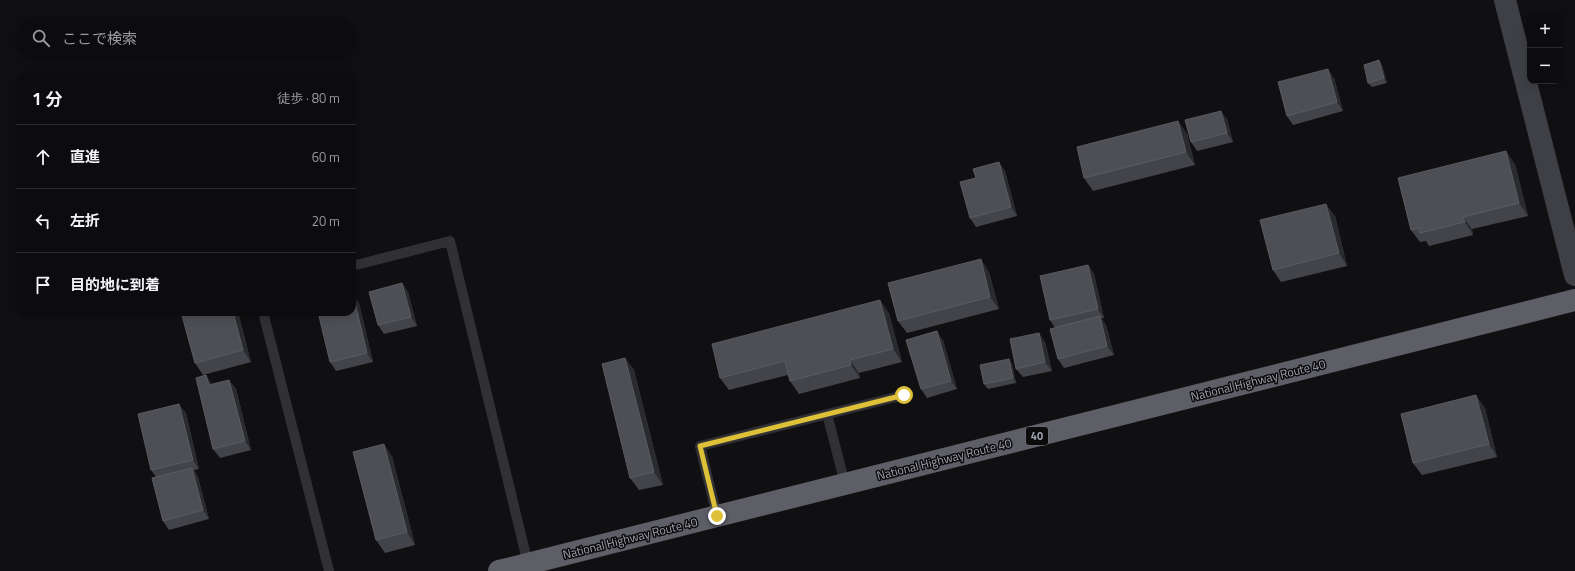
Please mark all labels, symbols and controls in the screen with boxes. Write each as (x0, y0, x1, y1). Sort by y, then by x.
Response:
map controls (1527, 12, 1563, 84)
button: + (1527, 12, 1563, 48)
search box (16, 16, 356, 60)
icon: search (30, 27, 52, 49)
text: ここで検索 (62, 27, 137, 50)
button: − (1527, 48, 1563, 84)
text: 1 分 (32, 86, 62, 112)
text: 徒歩 · 80 m (277, 88, 340, 108)
text: 直進 (70, 145, 100, 168)
icon: ahead (32, 146, 54, 168)
text: 60 m (312, 147, 340, 167)
text: 左折 (70, 209, 100, 232)
icon: left (32, 210, 54, 232)
text: 20 m (312, 211, 340, 231)
text: 目的地に到着 (70, 273, 160, 296)
icon: arrive (32, 274, 54, 296)
street label: National Highway Route 40 (1189, 354, 1328, 406)
route start (895, 386, 913, 404)
road number: 40 (1026, 427, 1048, 445)
street label: National Highway Route 40 (875, 433, 1014, 485)
route end (708, 507, 726, 525)
street label: National Highway Route 40 (561, 512, 700, 564)

